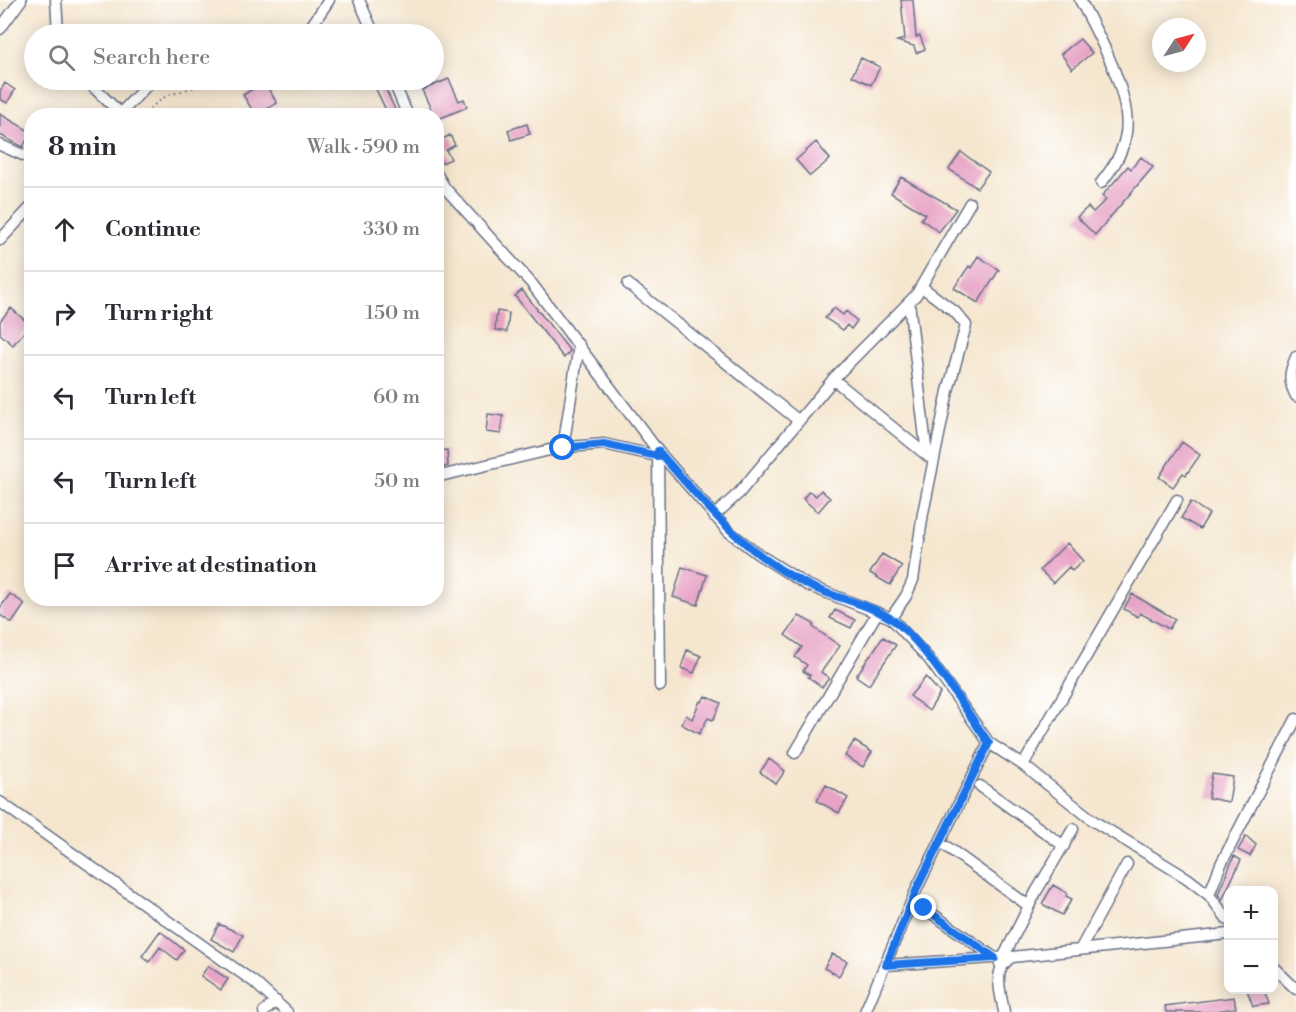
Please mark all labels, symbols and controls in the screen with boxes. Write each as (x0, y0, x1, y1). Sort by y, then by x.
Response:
north arrow (1152, 18, 1206, 72)
search box (24, 24, 444, 90)
icon: search (45, 41, 78, 74)
text: Search here (93, 44, 210, 71)
text: 8 min (48, 131, 117, 163)
text: Walk · 590 m (307, 135, 420, 160)
icon: ahead (48, 213, 81, 246)
text: Continue (105, 216, 201, 243)
text: 330 m (363, 217, 420, 242)
icon: right (48, 297, 81, 330)
text: Turn right (105, 300, 213, 327)
text: 150 m (365, 301, 420, 326)
icon: left (48, 381, 81, 414)
text: Turn left (105, 384, 196, 411)
text: 60 m (373, 385, 420, 410)
route start (549, 434, 575, 460)
icon: left (48, 465, 81, 498)
text: Turn left (105, 468, 196, 495)
text: 50 m (374, 469, 420, 494)
icon: arrive (48, 549, 81, 582)
text: Arrive at destination (105, 552, 317, 579)
map controls (1224, 886, 1278, 994)
button: + (1224, 886, 1278, 940)
route end (910, 894, 936, 920)
button: − (1224, 940, 1278, 994)

